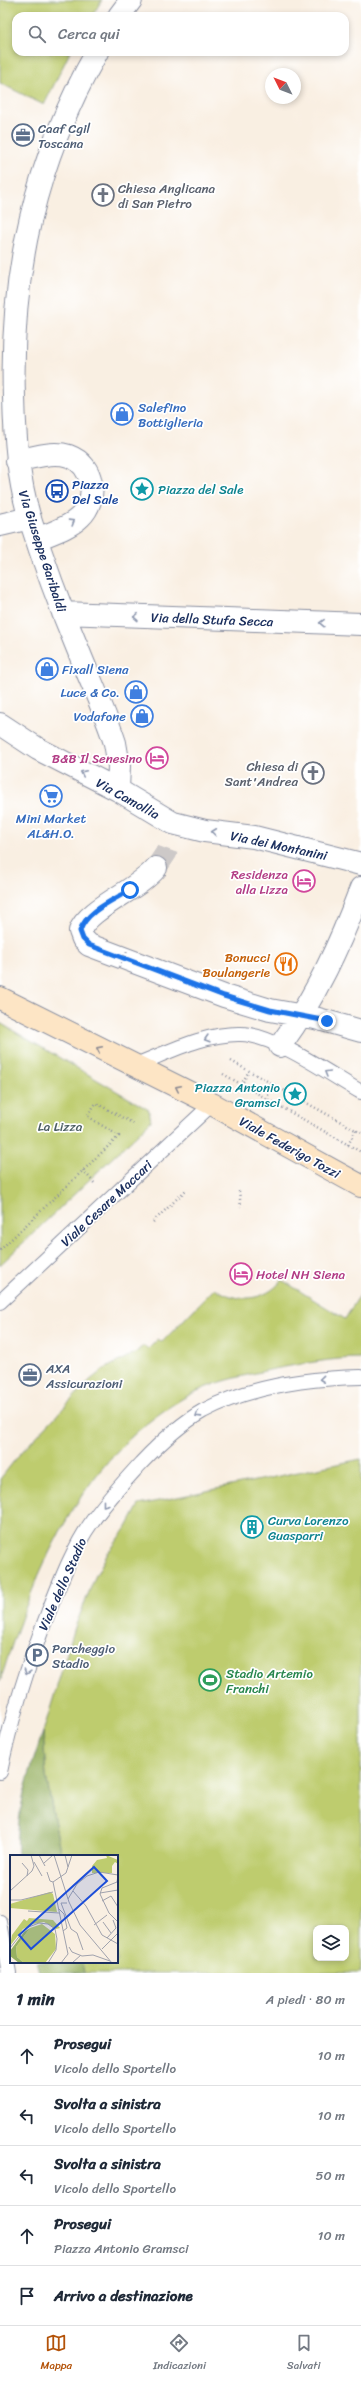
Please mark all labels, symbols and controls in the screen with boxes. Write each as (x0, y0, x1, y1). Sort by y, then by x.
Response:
search box (12, 12, 349, 56)
text: Cerca qui (58, 21, 120, 47)
icon: search (26, 23, 48, 45)
north arrow (265, 68, 301, 104)
place label: Caaf Cgil Toscana (38, 117, 91, 155)
office icon: Caaf Cgil Toscana (10, 122, 36, 148)
place label: Chiesa Anglicana di San Pietro (118, 177, 216, 215)
church icon: Chiesa Anglicana di San Pietro (90, 182, 116, 208)
place label: Salefino Bottiglieria (138, 396, 204, 434)
shop icon: Salefino Bottiglieria (109, 401, 135, 427)
place label: Piazza Del Sale (72, 473, 118, 511)
place icon: Piazza del Sale (129, 476, 155, 502)
bus stop icon: Piazza Del Sale (44, 478, 70, 504)
place label: Piazza del Sale (158, 478, 244, 501)
street label: Via Giuseppe Garibaldi (12, 487, 73, 616)
one-way arrow (68, 520, 75, 527)
street label: Via della Stufa Secca (150, 606, 274, 633)
one-way arrow (133, 612, 139, 621)
one-way arrow (319, 619, 325, 627)
shop icon: Fixall Siena (34, 656, 60, 682)
place label: Fixall Siena (62, 658, 129, 681)
shop icon: Luce & Co. (123, 679, 149, 705)
place label: Luce & Co. (60, 681, 120, 704)
shop icon: Vodafone (129, 703, 155, 729)
place label: Vodafone (74, 705, 126, 728)
hotel icon: B&B Il Senesino (144, 745, 170, 771)
place label: B&B Il Senesino (52, 747, 142, 770)
place label: Chiesa di Sant'Andrea (225, 755, 298, 793)
church icon: Chiesa di Sant'Andrea (300, 760, 326, 786)
one-way arrow (79, 770, 87, 778)
street label: Via Camollia (92, 771, 164, 826)
supermarket icon: Mini Market AL&H.O. (38, 783, 64, 809)
place label: Mini Market AL&H.O. (16, 807, 87, 845)
street label: Via dei Montanini (228, 824, 330, 867)
one-way arrow (211, 828, 217, 837)
place label: Residenza alla Lizza (231, 863, 288, 901)
hotel icon: Residenza alla Lizza (291, 868, 317, 894)
route start (121, 881, 139, 899)
place label: Bonucci Boulangerie (203, 946, 270, 984)
restaurant icon: Bonucci Boulangerie (273, 951, 299, 977)
route end (318, 1012, 336, 1030)
one-way arrow (204, 1034, 211, 1043)
one-way arrow (95, 1046, 103, 1054)
one-way arrow (324, 1070, 331, 1077)
place label: Piazza Antonio Gramsci (195, 1076, 281, 1114)
place icon: Piazza Antonio Gramsci (282, 1081, 308, 1107)
one-way arrow (175, 1085, 183, 1093)
street label: Viale Federigo Tozzi (235, 1110, 345, 1185)
park label: La Lizza (38, 1115, 83, 1138)
street label: Viale Cesare Maccari (55, 1154, 158, 1252)
hotel icon: Hotel NH Siena (228, 1261, 254, 1287)
place label: Hotel NH Siena (256, 1263, 345, 1286)
place label: AXA Assicurazioni (45, 1357, 123, 1395)
office icon: AXA Assicurazioni (17, 1362, 43, 1388)
one-way arrow (319, 1374, 325, 1383)
one-way arrow (195, 1410, 202, 1417)
one-way arrow (103, 1500, 110, 1507)
place label: Curva Lorenzo Guasparri (268, 1509, 349, 1547)
building icon: Curva Lorenzo Guasparri (239, 1514, 265, 1540)
street label: Viale dello Stadio (32, 1534, 93, 1634)
place label: Parcheggio Stadio (52, 1637, 115, 1675)
parking icon: Parcheggio Stadio (24, 1642, 50, 1668)
place label: Stadio Artemio Franchi (226, 1662, 313, 1700)
sports icon: Stadio Artemio Franchi (197, 1667, 223, 1693)
one-way arrow (23, 1669, 32, 1676)
inset map (10, 1855, 118, 1963)
map controls (313, 1925, 349, 1961)
button: layers (313, 1925, 349, 1961)
text: 1 min (16, 1984, 55, 2014)
text: A piedi · 80 m (266, 1988, 345, 2011)
text: Prosegui (54, 2031, 111, 2057)
text: 10 m (318, 2044, 345, 2067)
icon: ahead (16, 2045, 38, 2067)
text: Vicolo dello Sportello (54, 2057, 176, 2080)
text: Svolta a sinistra (54, 2091, 161, 2117)
text: 10 m (318, 2104, 345, 2127)
icon: left (16, 2105, 38, 2127)
text: Vicolo dello Sportello (54, 2117, 176, 2140)
text: Svolta a sinistra (54, 2151, 161, 2177)
text: 50 m (315, 2164, 345, 2187)
icon: left (16, 2165, 38, 2187)
text: Vicolo dello Sportello (54, 2177, 176, 2200)
text: Prosegui (54, 2211, 111, 2237)
text: 10 m (318, 2224, 345, 2247)
icon: ahead (16, 2225, 38, 2247)
text: Piazza Antonio Gramsci (54, 2237, 189, 2260)
text: Arrivo a destinazione (54, 2283, 193, 2309)
icon: arrive (16, 2285, 38, 2307)
tab: Mappa (40, 2332, 72, 2375)
tab: Indicazioni (153, 2332, 206, 2375)
tab: Salvati (287, 2332, 321, 2375)

